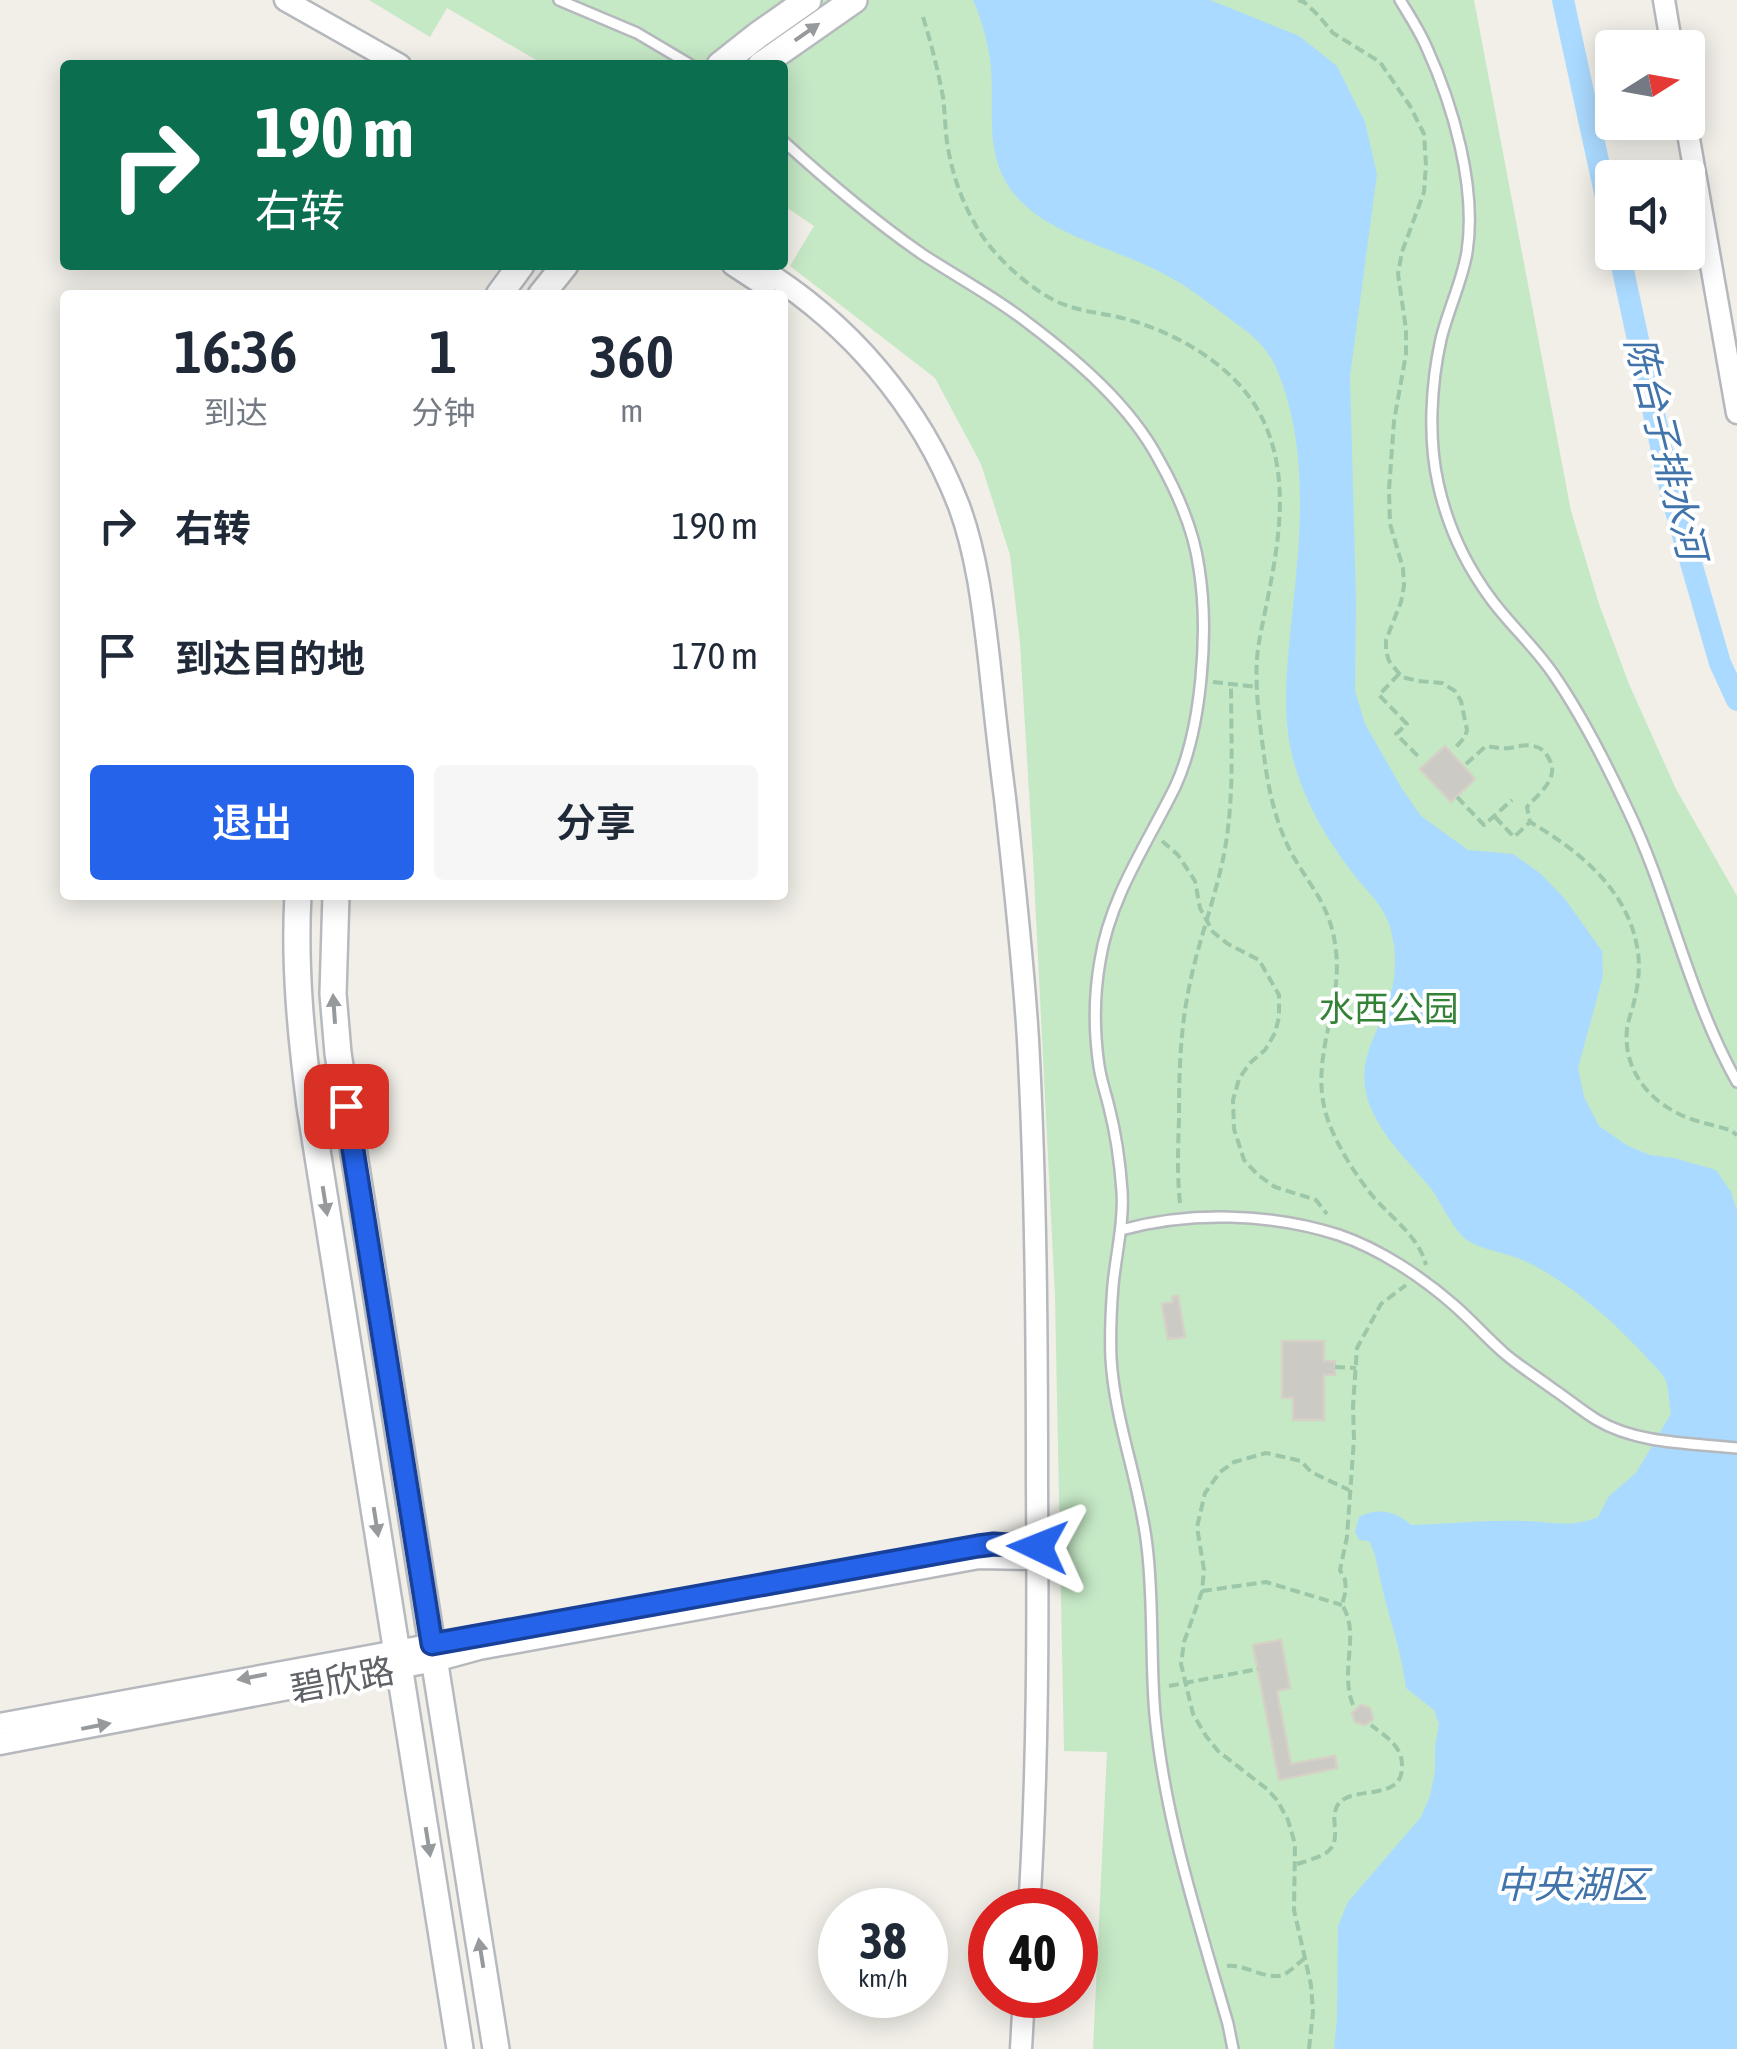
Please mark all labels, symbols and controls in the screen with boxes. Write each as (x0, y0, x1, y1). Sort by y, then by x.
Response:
one-way arrow (794, 23, 821, 42)
north arrow (1595, 30, 1705, 140)
map controls (1595, 30, 1705, 270)
text: 190 m (255, 92, 414, 172)
icon: right (90, 100, 220, 230)
button: sound (1595, 160, 1705, 270)
text: 右转 (255, 185, 345, 237)
text: 16:36 (174, 317, 297, 386)
text: 1 (429, 317, 458, 386)
text: 360 (589, 322, 674, 391)
water label: 陈台子排水河 (1618, 332, 1716, 571)
text: m (620, 392, 643, 429)
text: 到达 (204, 394, 268, 431)
text: 分钟 (411, 394, 475, 431)
icon: right (90, 498, 145, 553)
text: 190 m (672, 504, 758, 547)
text: 右转 (175, 507, 251, 550)
icon: arrive (90, 628, 145, 683)
text: 170 m (672, 634, 758, 677)
text: 到达目的地 (175, 637, 365, 680)
button: 退出 (90, 765, 414, 880)
button: 分享 (434, 765, 758, 880)
park label: 水西公园 (1319, 988, 1459, 1028)
one-way arrow (326, 993, 342, 1025)
pin (304, 1064, 389, 1149)
icon: arrive (319, 1079, 374, 1134)
one-way arrow (318, 1185, 333, 1217)
position arrow (986, 1495, 1090, 1599)
one-way arrow (368, 1506, 384, 1538)
street label: 碧欣路 (287, 1649, 397, 1709)
one-way arrow (236, 1670, 267, 1686)
one-way arrow (81, 1718, 112, 1733)
one-way arrow (420, 1827, 436, 1859)
water label: 中央湖区 (1496, 1863, 1653, 1906)
speed limit sign: 40 (968, 1888, 1098, 2018)
text: 38 (859, 1912, 906, 1970)
one-way arrow (472, 1936, 488, 1968)
text: km/h (858, 1964, 908, 1992)

